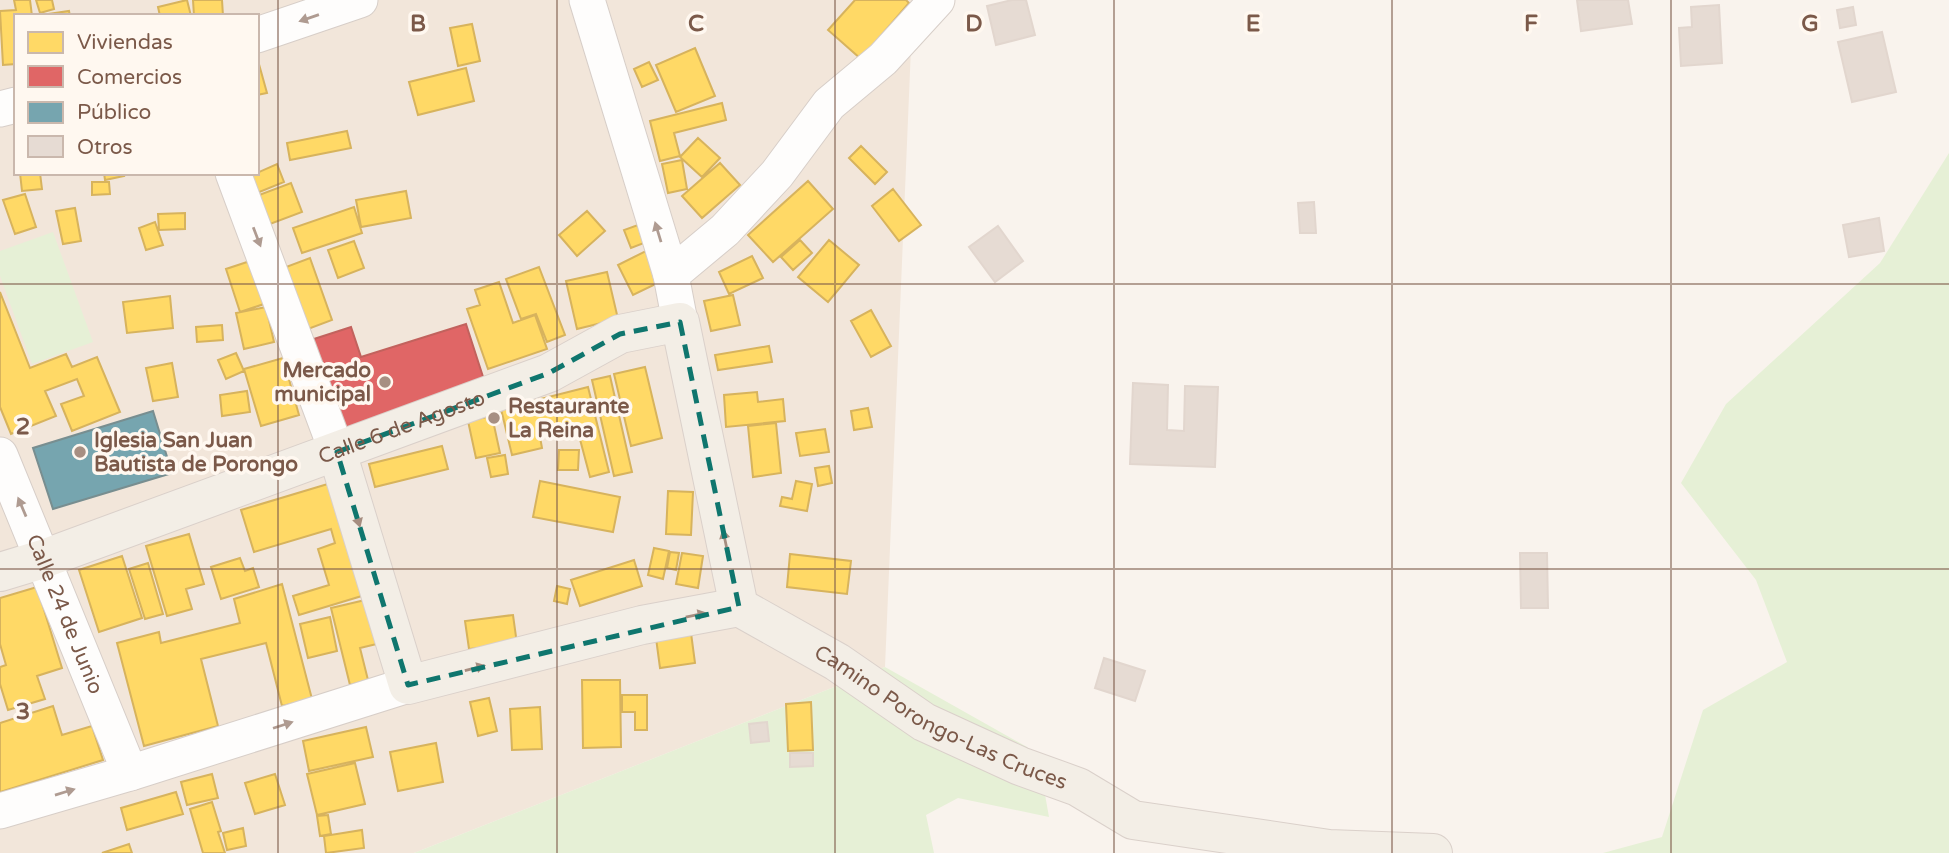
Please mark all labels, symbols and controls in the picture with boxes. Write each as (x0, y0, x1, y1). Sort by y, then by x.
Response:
text: B (410, 10, 426, 38)
text: C (688, 10, 704, 38)
text: D (965, 10, 983, 38)
text: E (1246, 10, 1260, 38)
text: F (1524, 10, 1538, 38)
text: G (1801, 10, 1819, 38)
one-way arrow (298, 13, 319, 24)
legend (14, 14, 259, 175)
text: Viviendas (77, 30, 173, 55)
text: Comercios (77, 65, 182, 90)
text: Público (77, 100, 151, 125)
text: Otros (77, 135, 133, 160)
one-way arrow (652, 221, 662, 242)
one-way arrow (252, 227, 263, 248)
place label: Mercado municipal (274, 358, 371, 407)
marker: Mercado municipal (377, 374, 393, 390)
street label: Calle 6 de Agosto (315, 385, 488, 469)
place label: Restaurante La Reina (508, 394, 630, 443)
marker: Restaurante La Reina (486, 410, 502, 426)
text: 2 (16, 413, 30, 441)
place label: Iglesia San Juan Bautista de Porongo (94, 428, 298, 477)
marker: Iglesia San Juan Bautista de Porongo (72, 444, 88, 460)
one-way arrow (16, 496, 27, 517)
one-way arrow (352, 507, 363, 528)
one-way arrow (719, 529, 730, 551)
street label: Calle 24 de Junio (21, 531, 109, 698)
one-way arrow (685, 609, 707, 620)
street label: Camino Porongo-Las Cruces (810, 639, 1071, 795)
one-way arrow (464, 662, 486, 673)
text: 3 (16, 698, 30, 726)
one-way arrow (272, 719, 293, 729)
one-way arrow (55, 787, 76, 797)

